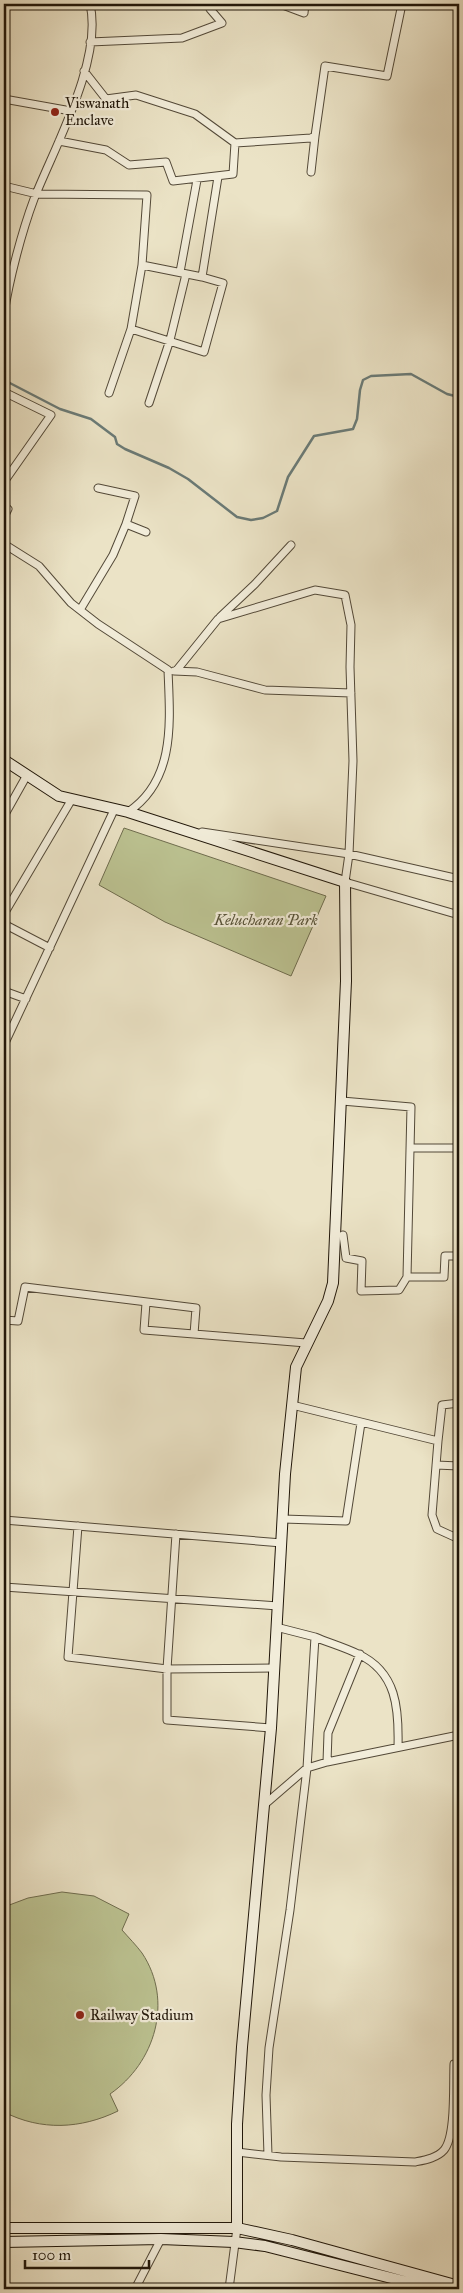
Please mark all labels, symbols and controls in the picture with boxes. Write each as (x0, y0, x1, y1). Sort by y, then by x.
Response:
place label: Viswanath Enclave (64, 94, 130, 129)
marker: Viswanath Enclave (49, 106, 61, 118)
park label: Kelucharan Park (213, 911, 318, 929)
place label: Railway Stadium (90, 2006, 194, 2024)
marker: Railway Stadium (74, 2009, 86, 2021)
scale bar (25, 2238, 149, 2270)
text: 100 m (32, 2246, 72, 2264)

